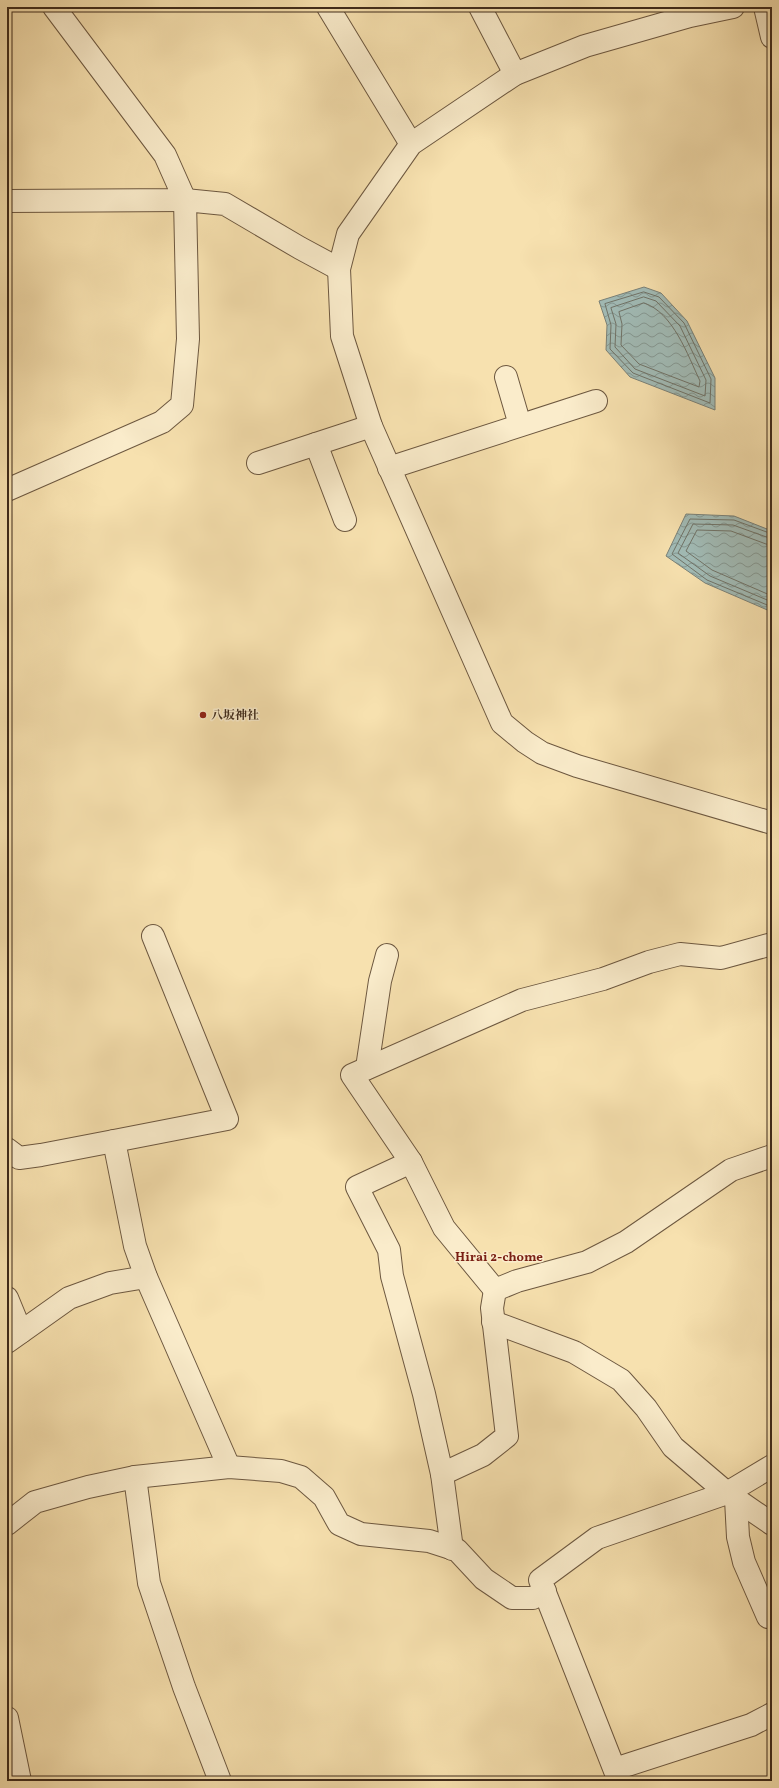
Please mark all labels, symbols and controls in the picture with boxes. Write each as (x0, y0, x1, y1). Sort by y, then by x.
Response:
place label: 八坂神社 (211, 708, 259, 724)
marker: 八坂神社 (198, 710, 208, 720)
district label: Hirai 2-chome (455, 1249, 543, 1267)

